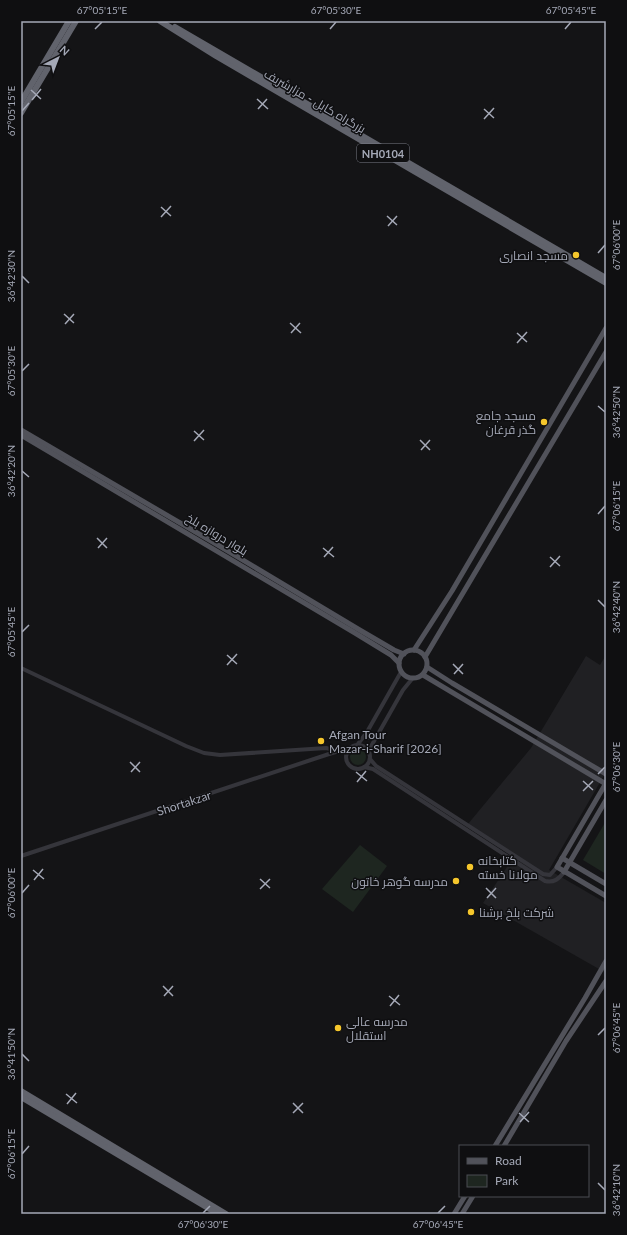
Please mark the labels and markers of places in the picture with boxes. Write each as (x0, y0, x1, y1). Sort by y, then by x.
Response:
place label: مسجد انصاری (499, 248, 568, 263)
marker: مسجد انصاری (571, 250, 581, 260)
place label: مسجد جامع گذر قرغان (476, 408, 536, 437)
marker: مسجد جامع گذر قرغان (539, 417, 549, 427)
place label: Afgan Tour Mazar-i-Sharif [2026] (329, 727, 442, 756)
marker: Afgan Tour Mazar-i-Sharif [2026] (316, 736, 326, 746)
place label: کتابخانه مولانا خسته (478, 853, 538, 882)
marker: کتابخانه مولانا خسته (465, 862, 475, 872)
place label: مدرسه گوهر خاتون (351, 874, 448, 889)
marker: مدرسه گوهر خاتون (451, 876, 461, 886)
place label: شرکت بلخ برشنا (479, 905, 554, 921)
marker: شرکت بلخ برشنا (466, 907, 476, 917)
place label: مدرسه عالی استقلال (346, 1014, 408, 1043)
marker: مدرسه عالی استقلال (333, 1023, 343, 1033)

